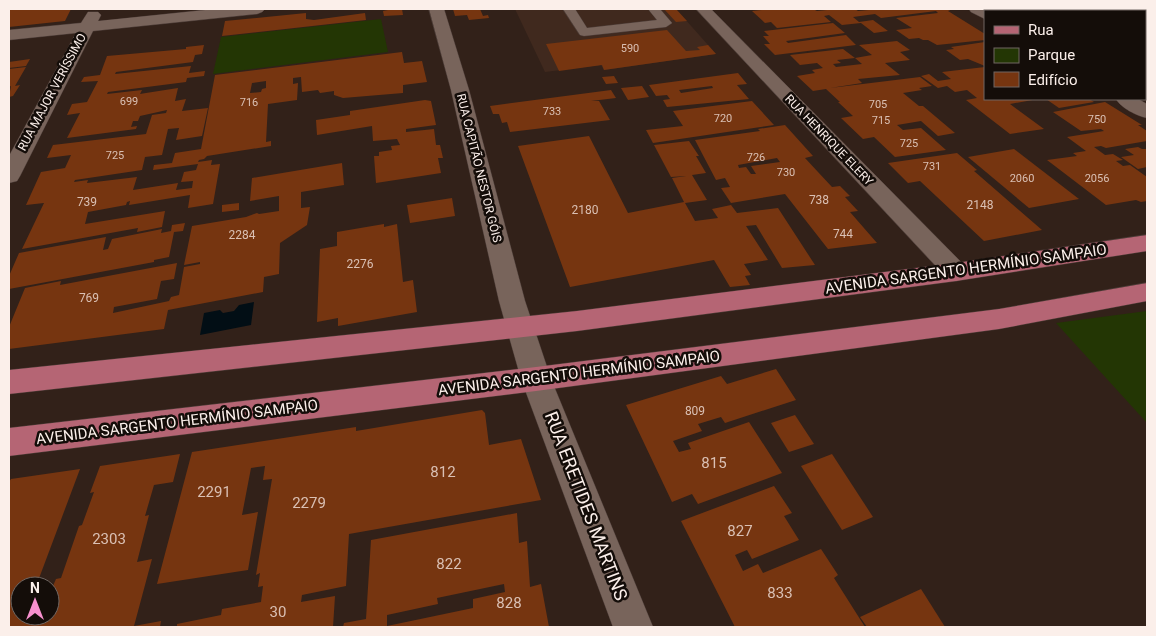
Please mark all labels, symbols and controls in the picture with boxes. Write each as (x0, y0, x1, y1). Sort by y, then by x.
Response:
legend (984, 10, 1146, 100)
text: Rua (1028, 21, 1054, 39)
street label: RUA MAJOR VERÍSSIMO (14, 30, 89, 153)
house number: 590 (621, 42, 639, 55)
text: Parque (1028, 46, 1075, 64)
text: Edifício (1028, 71, 1077, 89)
street label: RUA CAPITÃO NESTOR GÓIS (454, 92, 506, 244)
street label: RUA HENRIQUE ELERY (782, 92, 877, 189)
house number: 699 (120, 95, 138, 108)
house number: 716 (240, 96, 258, 109)
house number: 705 (869, 98, 887, 111)
house number: 733 (543, 105, 561, 118)
house number: 720 (714, 112, 732, 125)
house number: 750 (1088, 113, 1106, 126)
house number: 715 (872, 114, 890, 127)
house number: 725 (900, 137, 918, 150)
house number: 725 (106, 149, 124, 162)
house number: 726 (747, 151, 765, 164)
house number: 731 (923, 160, 941, 173)
house number: 730 (777, 166, 795, 179)
house number: 2060 (1010, 172, 1034, 185)
house number: 2056 (1085, 172, 1109, 185)
house number: 738 (809, 193, 829, 207)
house number: 739 (77, 195, 97, 209)
house number: 2148 (967, 198, 994, 212)
house number: 2180 (572, 203, 599, 217)
house number: 744 (833, 227, 853, 241)
house number: 2284 (229, 228, 256, 242)
street label: AVENIDA SARGENTO HERMÍNIO SAMPAIO (824, 240, 1108, 298)
house number: 2276 (347, 257, 374, 271)
house number: 769 (79, 291, 99, 305)
street label: AVENIDA SARGENTO HERMÍNIO SAMPAIO (437, 347, 721, 399)
street label: AVENIDA SARGENTO HERMÍNIO SAMPAIO (35, 396, 319, 448)
house number: 809 (685, 404, 705, 418)
street label: RUA ERETIDES MARTINS (541, 408, 632, 603)
house number: 815 (701, 454, 727, 472)
house number: 812 (430, 463, 456, 481)
house number: 2291 (197, 483, 231, 501)
house number: 2279 (292, 494, 326, 512)
house number: 827 (727, 522, 753, 540)
house number: 2303 (92, 530, 126, 548)
house number: 822 (436, 555, 462, 573)
north arrow (10, 576, 60, 626)
text: N (30, 580, 40, 596)
house number: 833 (767, 584, 793, 602)
house number: 828 (496, 594, 522, 612)
house number: 30 (270, 603, 286, 621)

